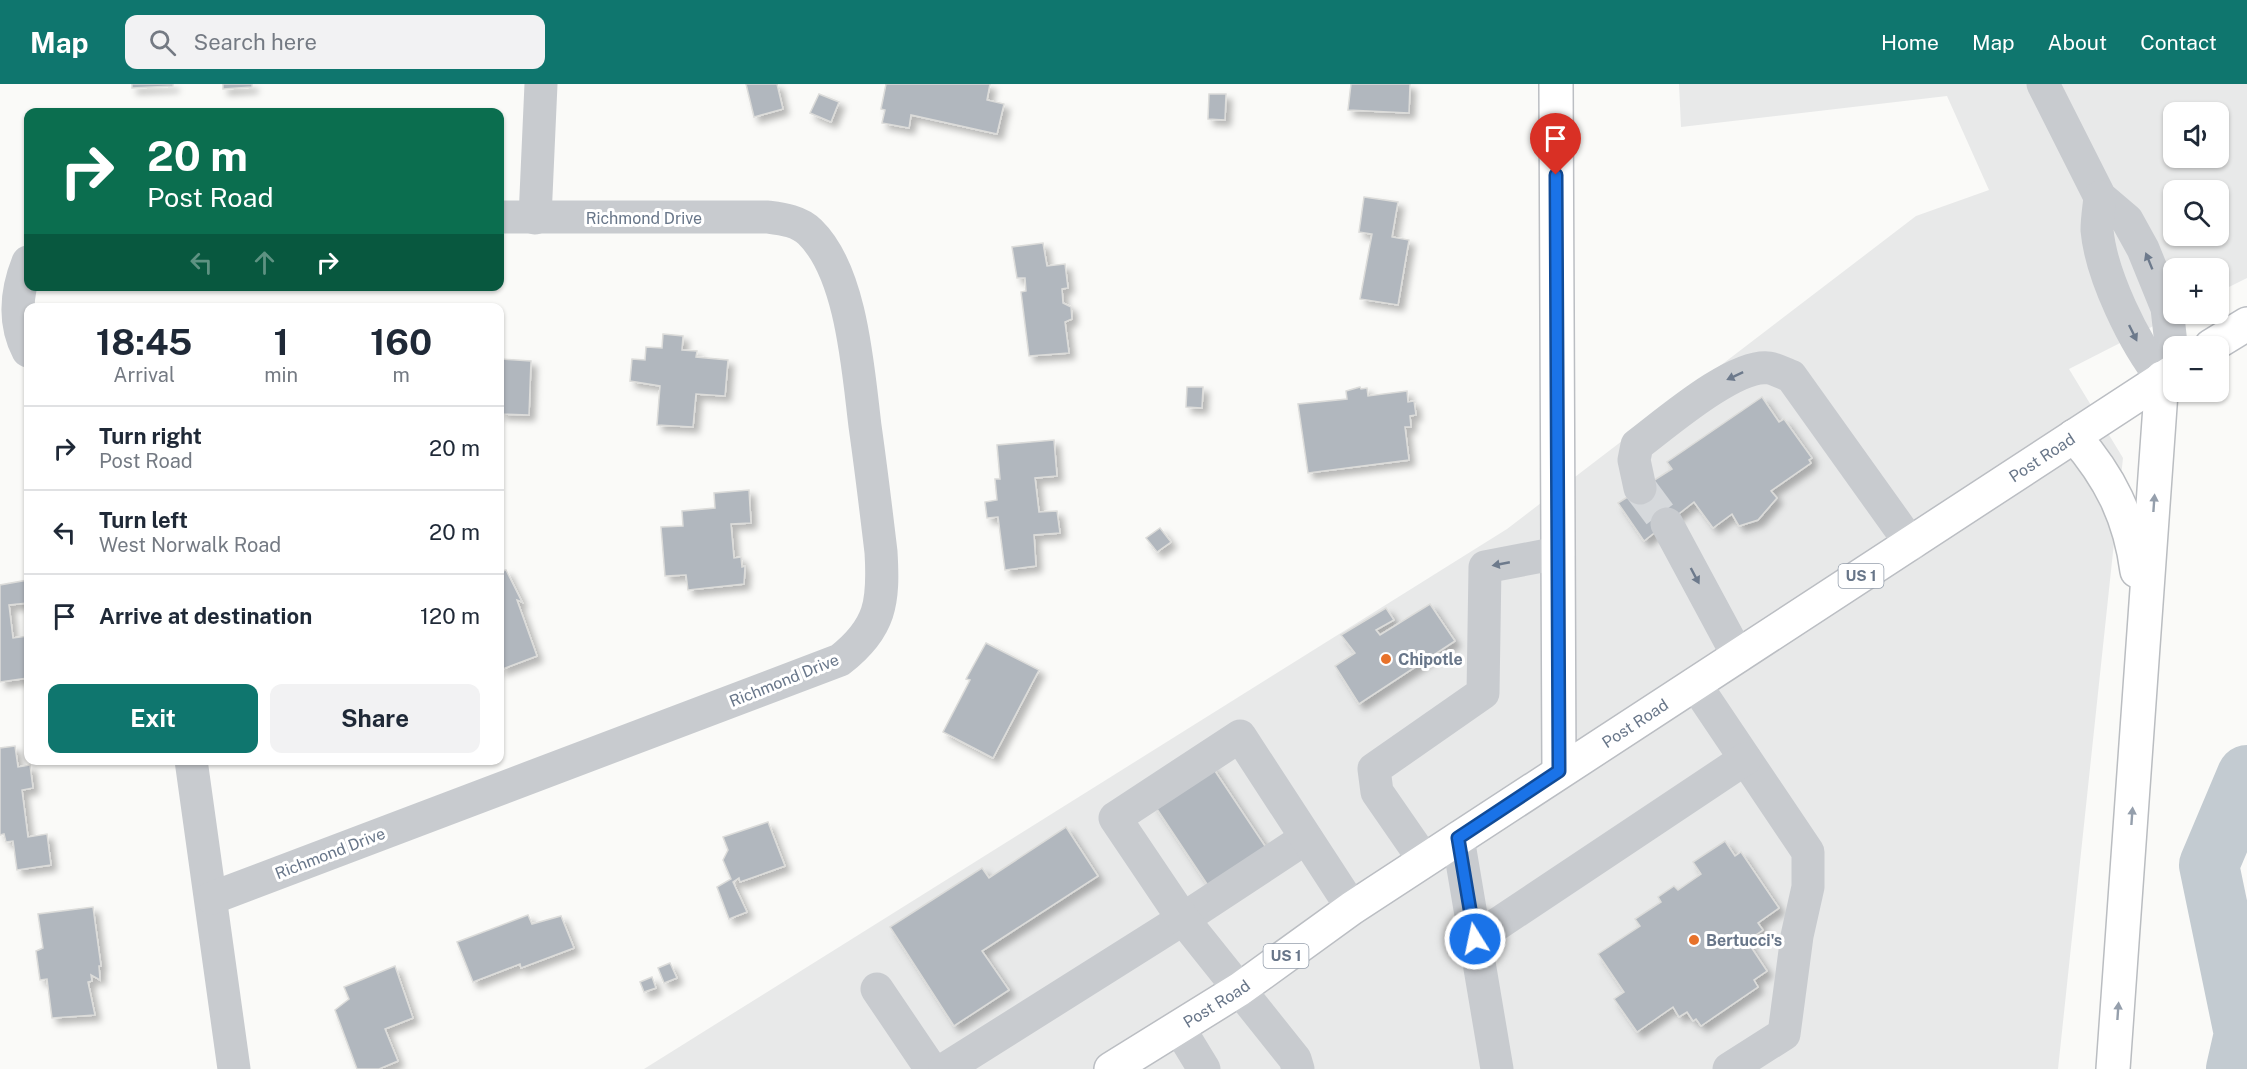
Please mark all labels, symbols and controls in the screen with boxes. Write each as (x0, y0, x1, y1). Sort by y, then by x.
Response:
search box (125, 15, 545, 69)
text: Map (30, 26, 89, 59)
icon: search (146, 26, 179, 59)
text: Search here (194, 29, 317, 55)
text: Home (1881, 30, 1939, 55)
text: Map (1972, 30, 2015, 55)
text: About (2048, 30, 2107, 55)
text: Contact (2140, 30, 2217, 55)
map controls (2163, 102, 2229, 402)
button: sound (2163, 102, 2229, 168)
pin (1530, 113, 1581, 175)
icon: arrive (1539, 122, 1572, 155)
text: 20 m (147, 131, 248, 180)
icon: right (48, 132, 126, 210)
button: search (2163, 180, 2229, 246)
text: Post Road (147, 181, 274, 213)
street label: Richmond Drive (586, 209, 702, 228)
icon: left (185, 246, 218, 279)
icon: ahead (248, 246, 281, 279)
icon: right (311, 246, 344, 279)
one-way arrow (2143, 252, 2153, 270)
button: + (2163, 258, 2229, 324)
text: 18:45 (96, 321, 192, 363)
text: 1 (273, 321, 289, 363)
text: 160 (370, 321, 432, 363)
one-way arrow (2128, 325, 2137, 342)
button: − (2163, 336, 2229, 402)
text: Arrival (113, 363, 175, 387)
text: min (264, 363, 298, 387)
text: m (392, 363, 410, 387)
one-way arrow (1726, 372, 1743, 381)
text: Turn right (99, 423, 202, 449)
street label: Post Road (2006, 429, 2079, 486)
icon: right (48, 432, 81, 465)
text: 20 m (429, 435, 480, 461)
text: Post Road (99, 449, 193, 473)
one-way arrow (2149, 493, 2158, 512)
text: Turn left (99, 507, 188, 533)
icon: left (48, 516, 81, 549)
text: 20 m (429, 519, 480, 545)
text: West Norwalk Road (99, 533, 281, 557)
one-way arrow (1491, 560, 1510, 569)
road number: US 1 (1838, 564, 1884, 588)
one-way arrow (1690, 568, 1700, 585)
icon: arrive (48, 600, 81, 633)
text: Arrive at destination (99, 603, 312, 629)
text: 120 m (420, 603, 480, 629)
street label: Richmond Drive (727, 650, 842, 711)
place label: Chipotle (1398, 650, 1463, 669)
marker: Chipotle (1379, 652, 1393, 666)
button: Exit (48, 684, 258, 753)
button: Share (270, 684, 480, 753)
street label: Post Road (1599, 695, 1672, 752)
one-way arrow (2128, 807, 2137, 826)
street label: Richmond Drive (272, 824, 388, 883)
position arrow (1443, 907, 1507, 971)
place label: Bertucci's (1706, 931, 1782, 950)
marker: Bertucci's (1687, 933, 1701, 947)
road number: US 1 (1264, 944, 1308, 968)
street label: Post Road (1180, 976, 1254, 1032)
one-way arrow (2113, 1001, 2122, 1020)

